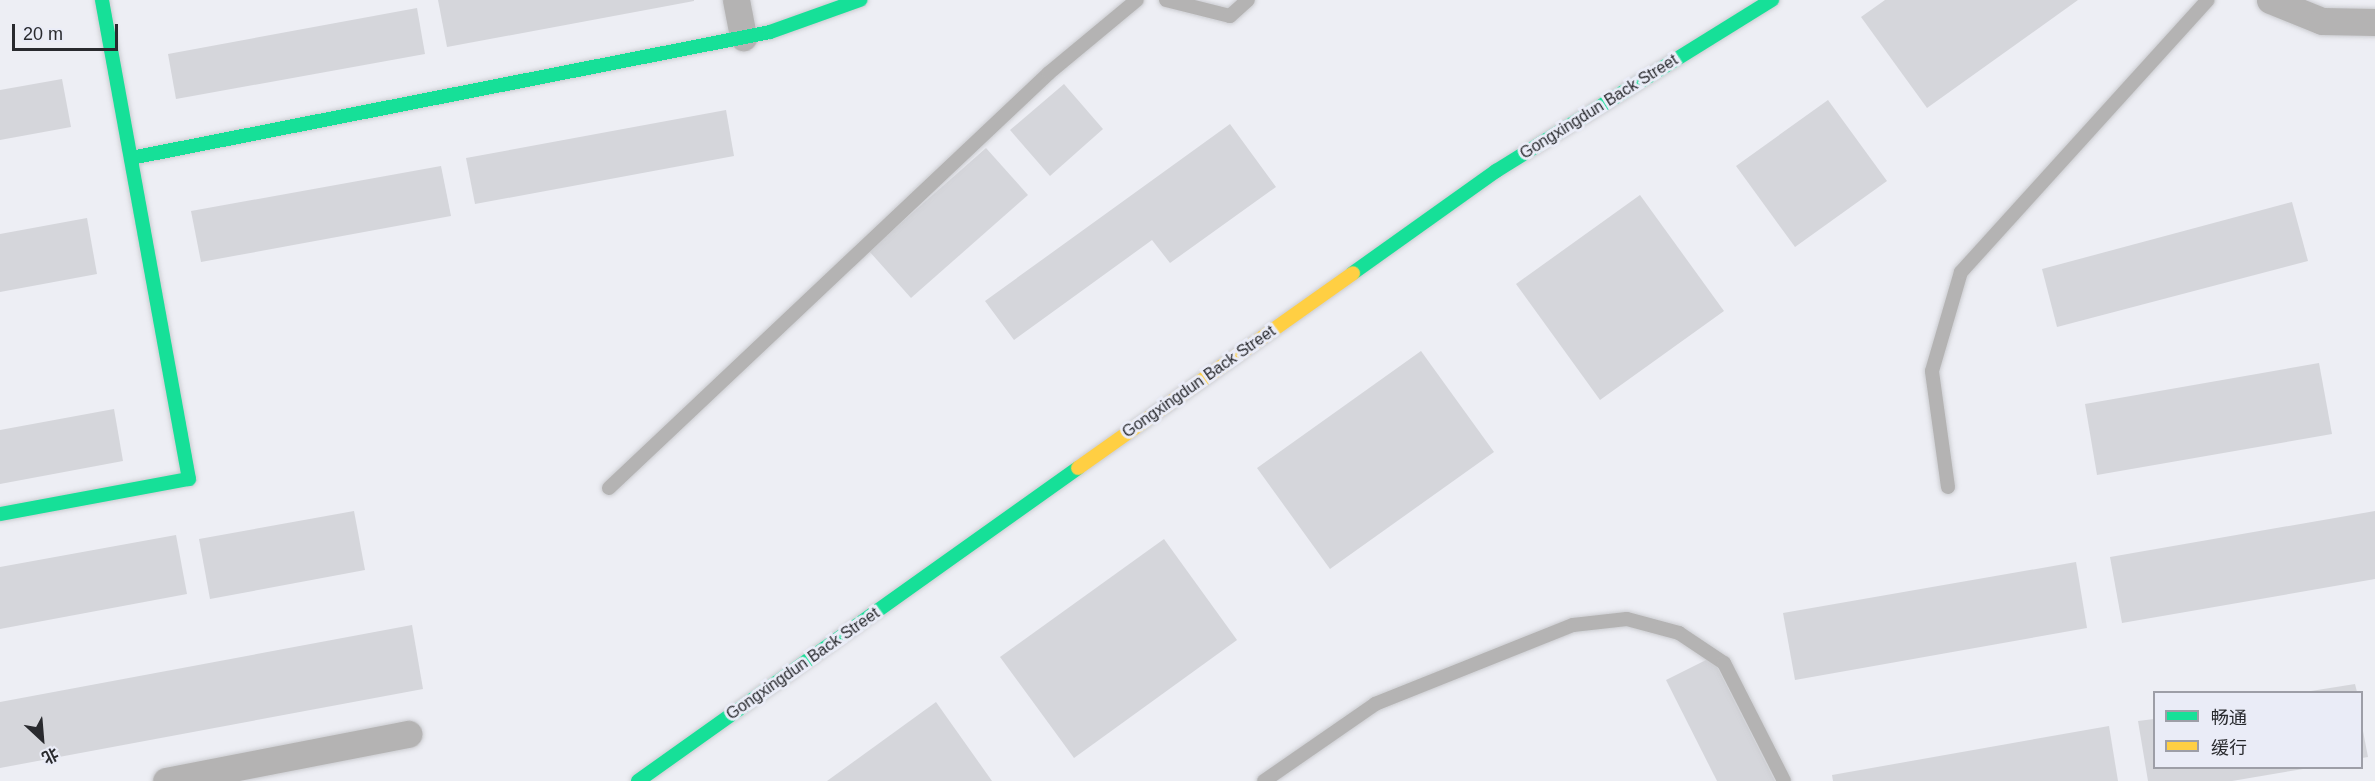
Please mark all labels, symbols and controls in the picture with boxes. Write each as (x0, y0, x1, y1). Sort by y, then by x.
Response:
scale bar (15, 12, 122, 50)
text: 20 m (23, 24, 63, 44)
street label: Gongxingdun Back Street (1517, 51, 1681, 163)
street label: Gongxingdun Back Street (1119, 322, 1279, 442)
street label: Gongxingdun Back Street (723, 604, 883, 724)
legend (2153, 691, 2363, 769)
text: 畅通 (2211, 708, 2247, 728)
north arrow (12, 709, 72, 769)
text: 缓行 (2211, 738, 2247, 758)
text: 北 (39, 744, 61, 767)

